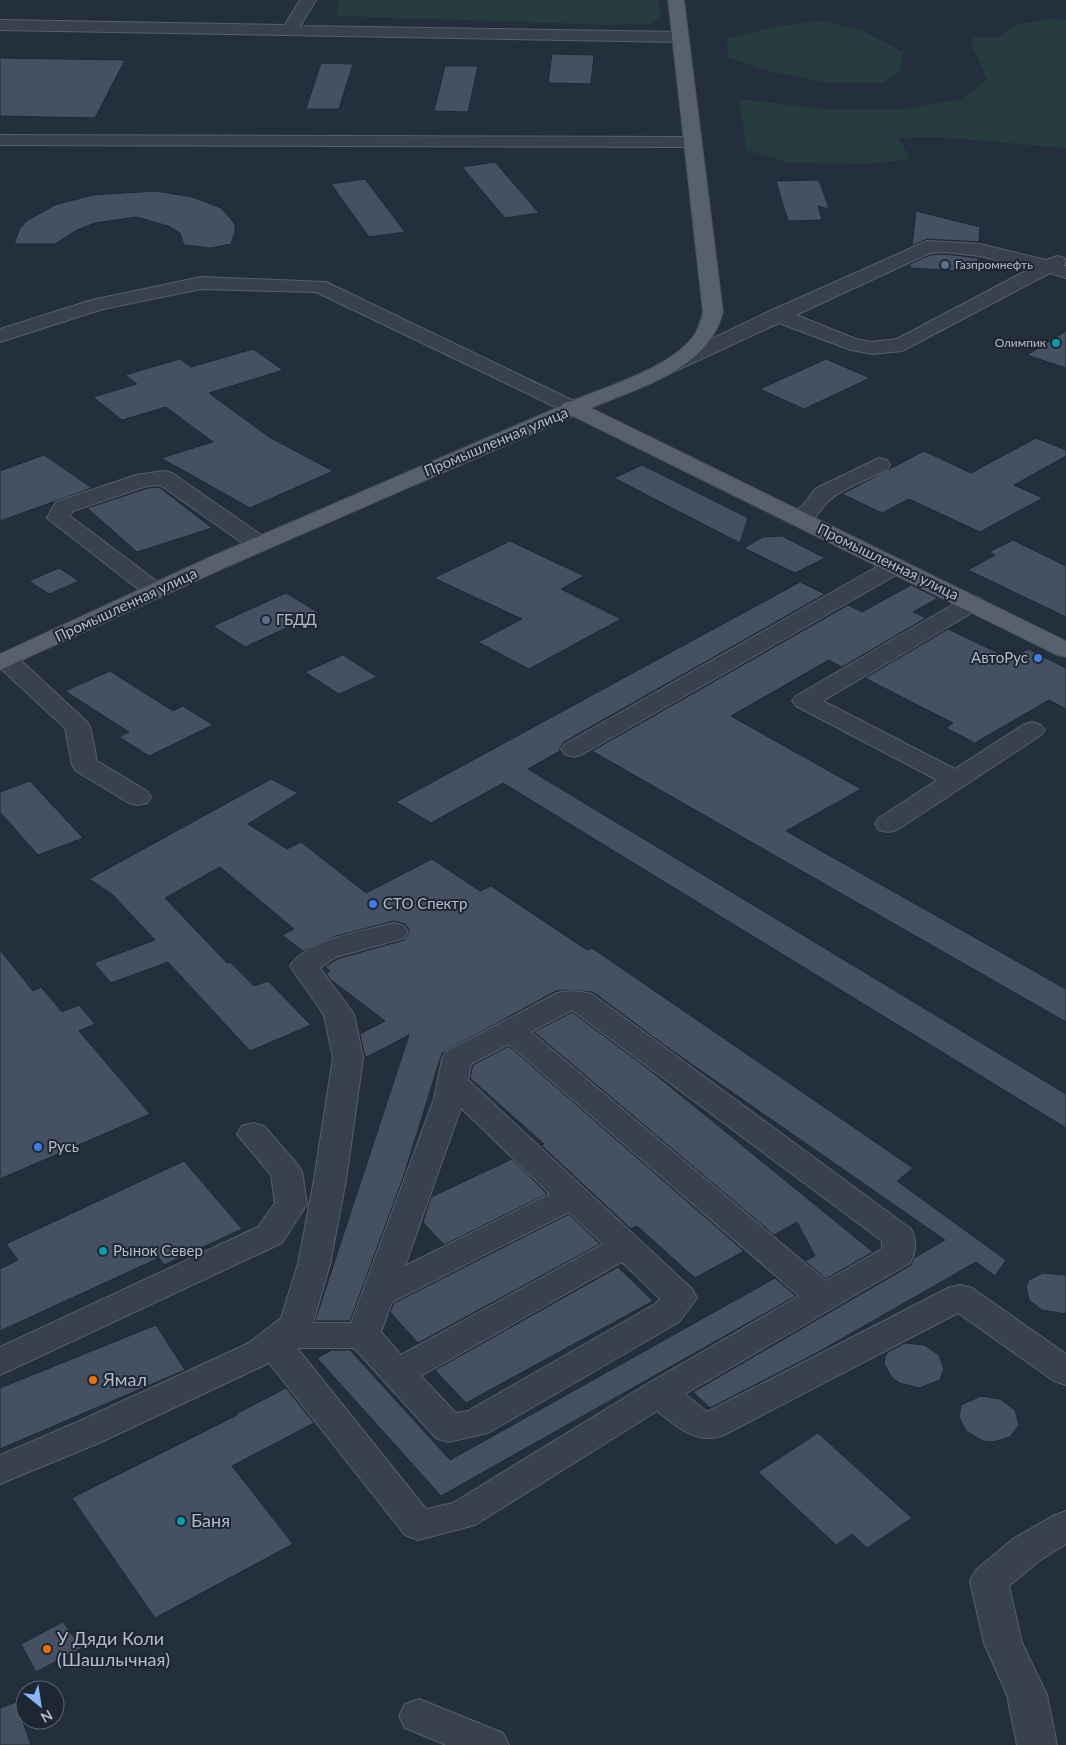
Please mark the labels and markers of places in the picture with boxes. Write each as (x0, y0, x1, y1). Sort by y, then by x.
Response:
place label: Газпромнефть (955, 257, 1033, 272)
marker: Газпромнефть (939, 259, 951, 271)
place label: Олимпик (995, 335, 1047, 350)
marker: Олимпик (1050, 337, 1062, 349)
place label: ГБДД (276, 610, 317, 628)
marker: ГБДД (260, 614, 272, 626)
place label: АвтоРус (971, 648, 1028, 666)
marker: АвтоРус (1032, 652, 1044, 664)
place label: СТО Спектр (383, 894, 467, 912)
marker: СТО Спектр (367, 898, 379, 910)
place label: Русь (48, 1137, 79, 1155)
marker: Русь (32, 1141, 44, 1153)
place label: Рынок Север (113, 1241, 203, 1259)
marker: Рынок Север (97, 1245, 109, 1257)
place label: Ямал (102, 1368, 147, 1390)
marker: Ямал (87, 1374, 99, 1386)
place label: Баня (191, 1509, 230, 1531)
marker: Баня (175, 1515, 187, 1527)
place label: У Дяди Коли (Шашлычная) (57, 1627, 170, 1670)
marker: У Дяди Коли (Шашлычная) (41, 1643, 53, 1655)

